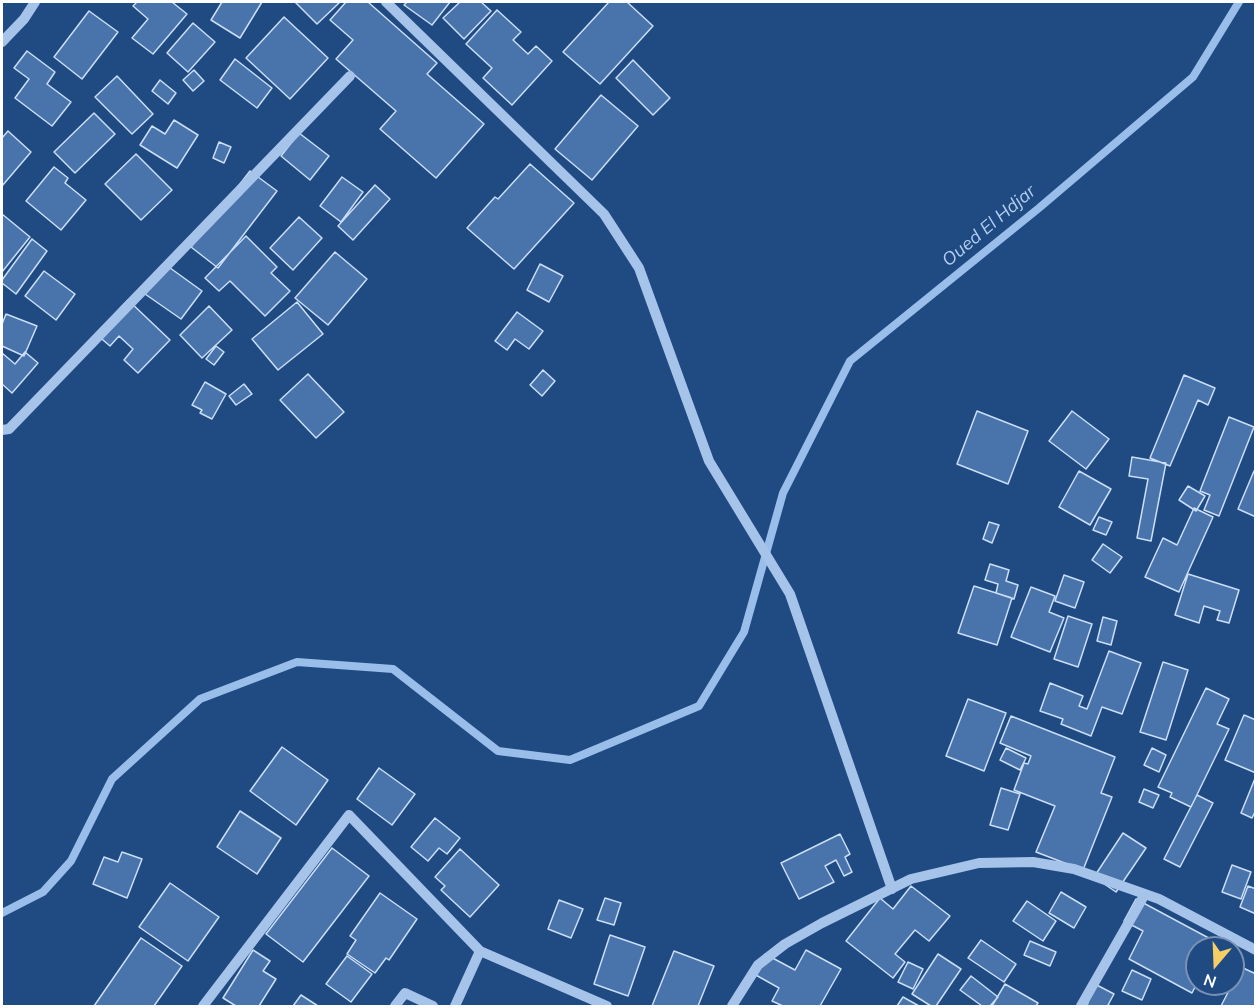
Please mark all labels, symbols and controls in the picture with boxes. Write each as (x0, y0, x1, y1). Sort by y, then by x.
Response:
water label: Oued El Hdjar (938, 181, 1040, 271)
north arrow (1185, 936, 1245, 996)
text: N (1201, 970, 1219, 993)

